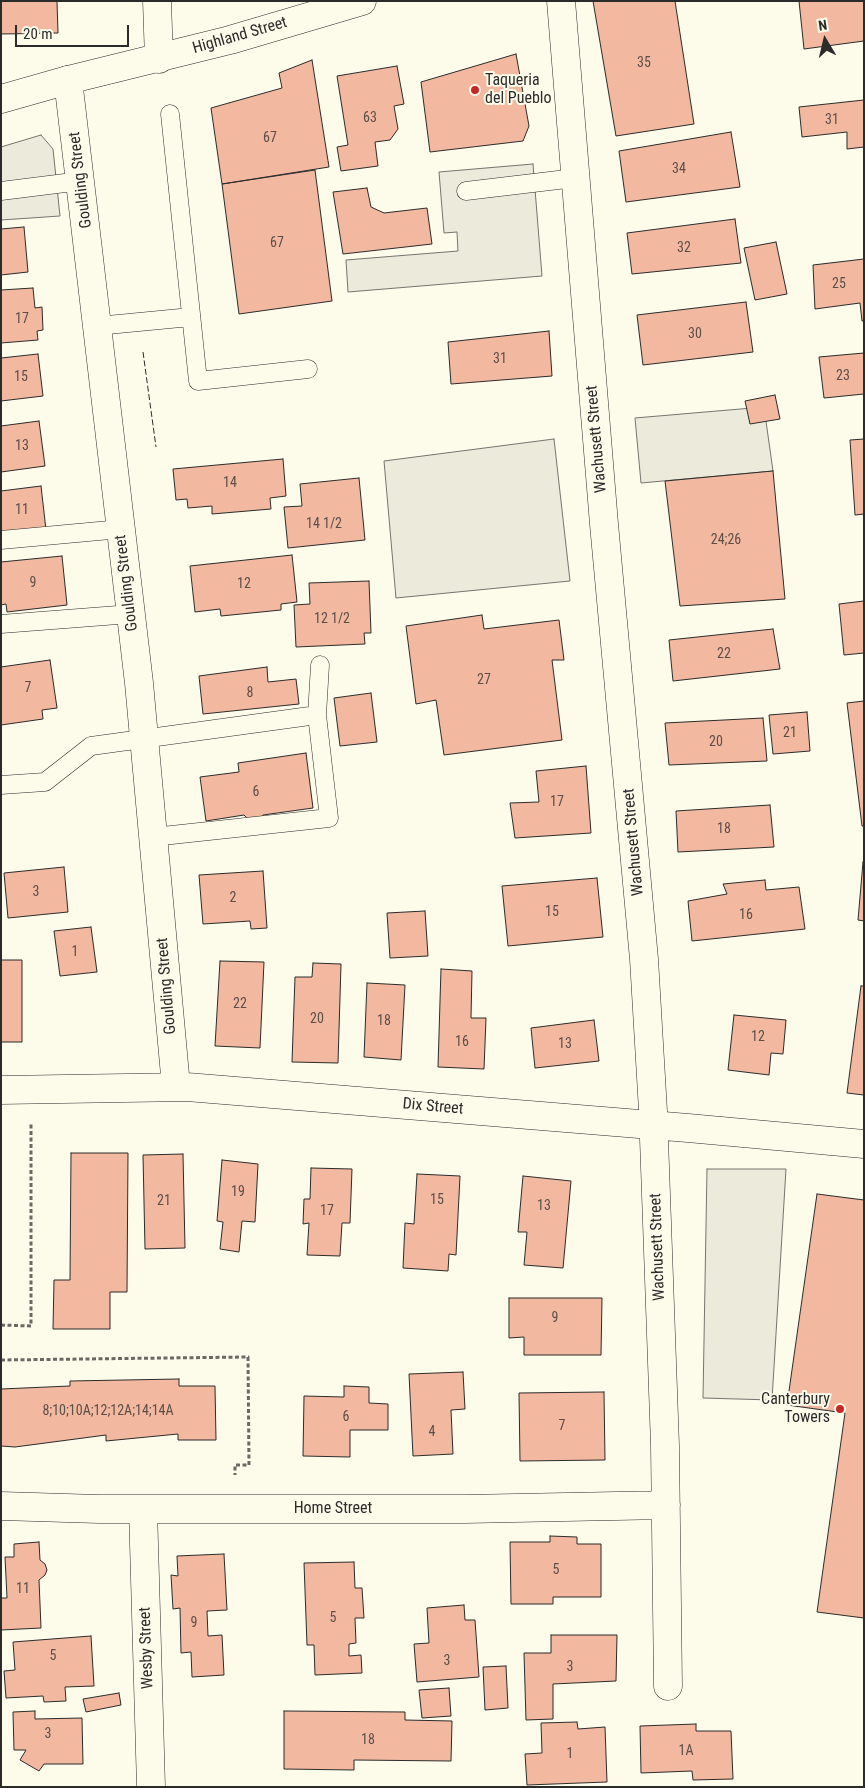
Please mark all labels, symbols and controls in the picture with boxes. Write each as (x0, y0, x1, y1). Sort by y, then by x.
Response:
street label: Highland Street (191, 13, 289, 59)
scale bar (18, 15, 131, 47)
north arrow (800, 15, 850, 65)
text: N (817, 17, 828, 34)
text: 20 m (23, 25, 53, 43)
house number: 35 (637, 55, 651, 71)
place label: Taqueria del Pueblo (485, 71, 551, 109)
marker: Taqueria del Pueblo (469, 84, 481, 96)
house number: 63 (363, 110, 377, 126)
house number: 31 (825, 112, 839, 128)
house number: 67 (263, 130, 277, 146)
street label: Goulding Street (66, 131, 96, 229)
house number: 34 (672, 161, 686, 177)
house number: 67 (270, 235, 284, 251)
house number: 32 (677, 240, 691, 256)
house number: 25 (832, 276, 846, 292)
house number: 17 (15, 311, 29, 327)
house number: 30 (688, 326, 702, 342)
house number: 31 (493, 351, 507, 367)
house number: 23 (836, 368, 850, 384)
house number: 15 (14, 369, 28, 385)
street label: Wachusett Street (583, 384, 611, 494)
house number: 13 (15, 438, 29, 454)
house number: 14 (223, 475, 237, 491)
house number: 11 (15, 502, 29, 518)
house number: 14 1/2 (306, 516, 342, 532)
house number: 24;26 (711, 532, 741, 548)
street label: Goulding Street (112, 534, 142, 632)
house number: 9 (30, 575, 36, 591)
house number: 12 (237, 576, 251, 592)
house number: 12 1/2 (314, 611, 350, 627)
house number: 22 (717, 646, 731, 662)
house number: 27 (477, 672, 491, 688)
house number: 7 (25, 680, 31, 696)
house number: 8 (247, 685, 253, 701)
house number: 21 (783, 725, 797, 741)
house number: 20 (709, 734, 723, 750)
house number: 6 (253, 784, 259, 800)
street label: Wachusett Street (620, 787, 648, 897)
house number: 17 (550, 794, 564, 810)
house number: 18 (717, 821, 731, 837)
house number: 3 (33, 884, 39, 900)
house number: 2 (230, 890, 236, 906)
house number: 15 (545, 904, 559, 920)
house number: 16 (739, 907, 753, 923)
street label: Goulding Street (153, 937, 181, 1035)
house number: 1 (72, 944, 78, 960)
house number: 22 (233, 996, 247, 1012)
house number: 20 (310, 1011, 324, 1027)
house number: 18 (377, 1013, 391, 1029)
house number: 12 (751, 1029, 765, 1045)
house number: 16 (455, 1034, 469, 1050)
house number: 13 (558, 1036, 572, 1052)
street label: Dix Street (402, 1095, 464, 1119)
house number: 19 (231, 1184, 245, 1200)
house number: 15 (430, 1192, 444, 1208)
house number: 21 (157, 1193, 171, 1209)
street label: Wachusett Street (647, 1193, 669, 1301)
house number: 13 (537, 1198, 551, 1214)
house number: 17 (320, 1203, 334, 1219)
house number: 9 (552, 1310, 558, 1326)
place label: Canterbury Towers (761, 1390, 830, 1428)
house number: 8;10;10A;12;12A;14;14A (42, 1403, 174, 1419)
marker: Canterbury Towers (834, 1403, 846, 1415)
house number: 6 (343, 1409, 349, 1425)
house number: 7 (559, 1418, 565, 1434)
house number: 4 (429, 1424, 435, 1440)
street label: Home Street (294, 1499, 372, 1519)
house number: 5 (553, 1562, 559, 1578)
house number: 11 (16, 1581, 30, 1597)
street label: Wesby Street (136, 1607, 158, 1689)
house number: 5 (330, 1610, 336, 1626)
house number: 9 (191, 1615, 197, 1631)
house number: 5 (50, 1648, 56, 1664)
house number: 3 (444, 1653, 450, 1669)
house number: 3 (567, 1659, 573, 1675)
house number: 3 (45, 1726, 51, 1742)
house number: 18 (361, 1732, 375, 1748)
house number: 1A (679, 1743, 693, 1759)
house number: 1 (567, 1746, 573, 1762)

